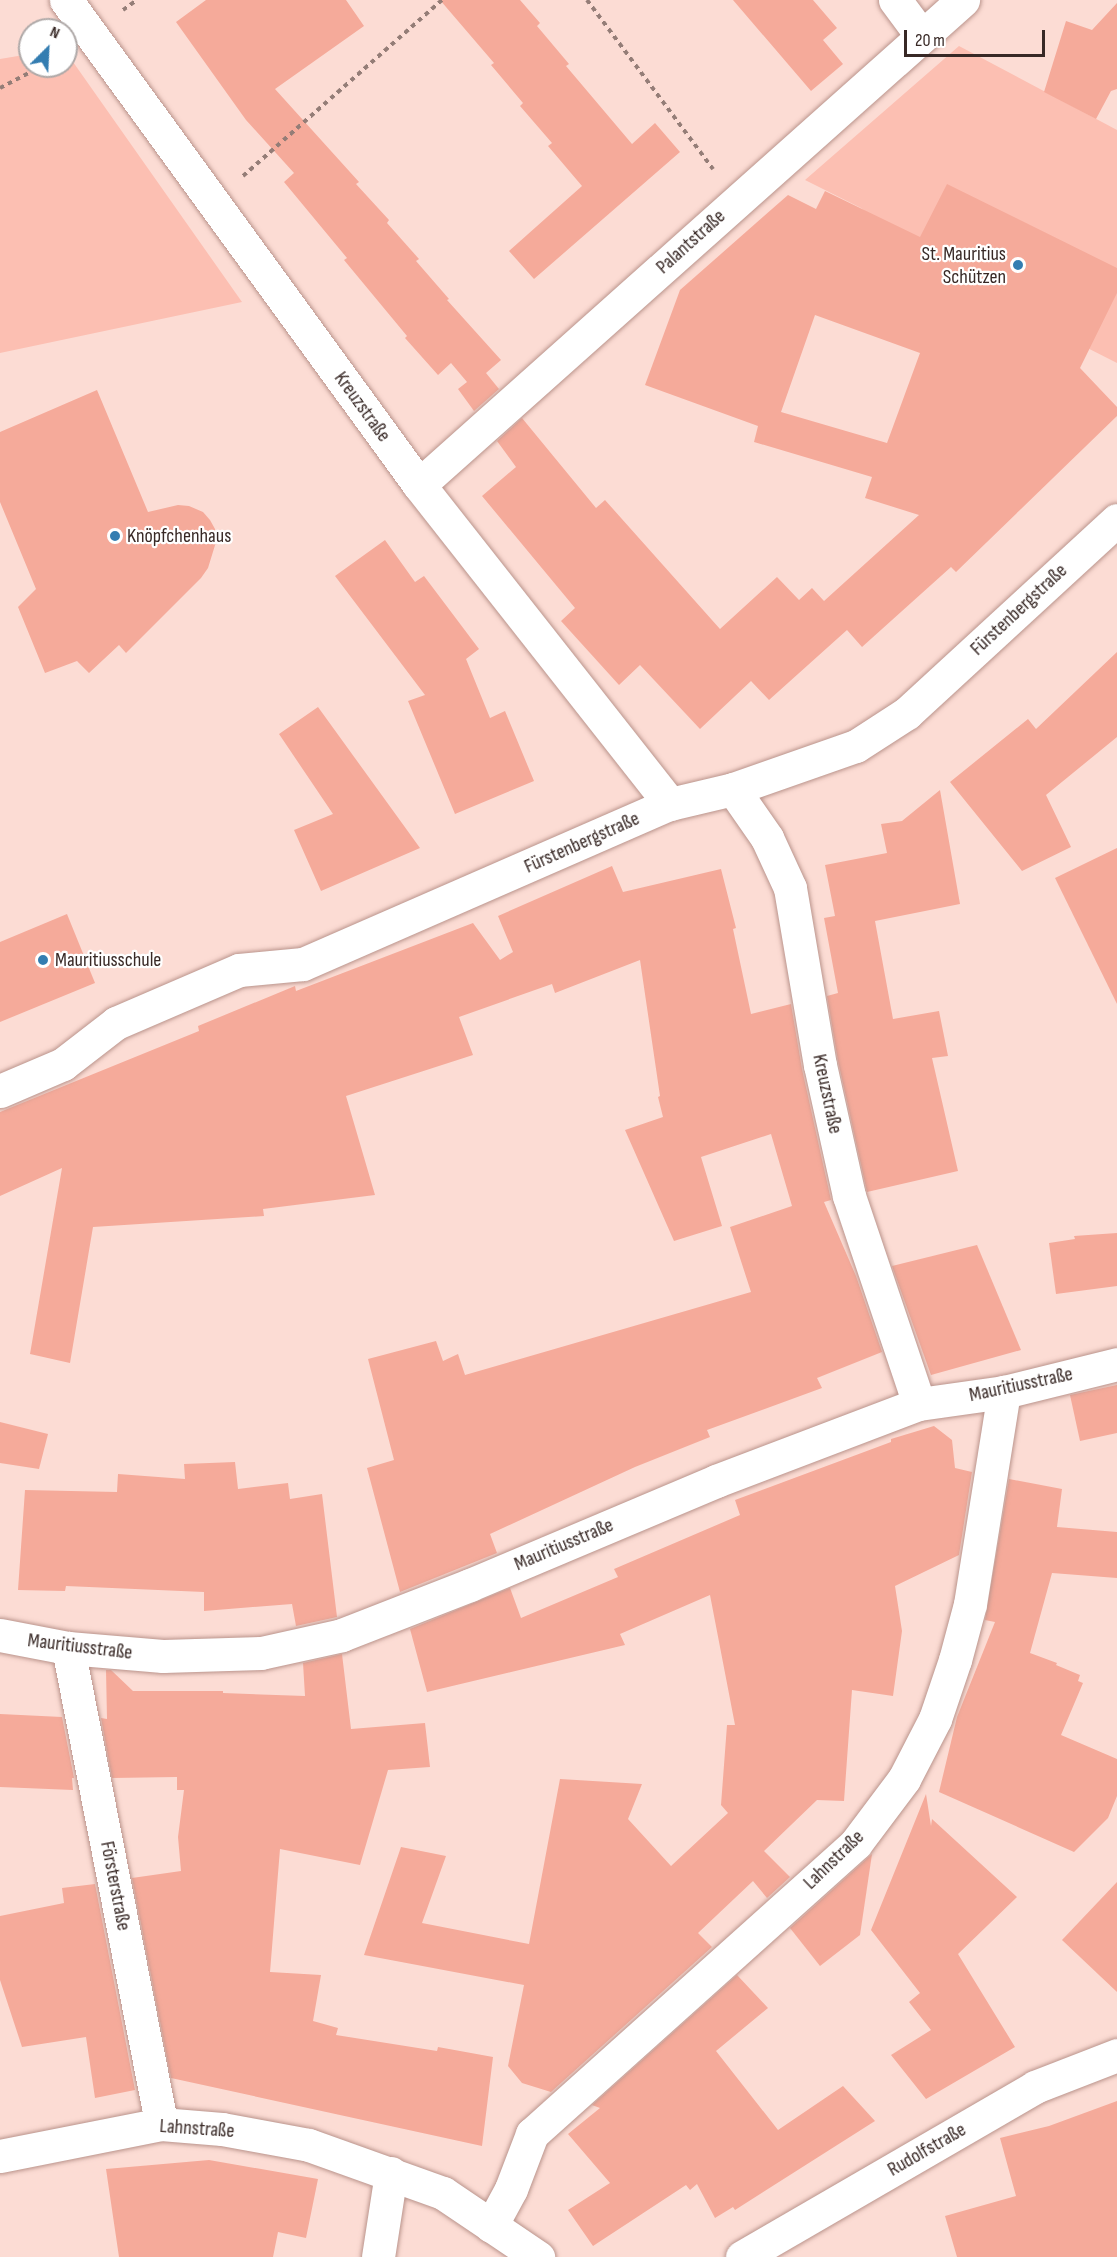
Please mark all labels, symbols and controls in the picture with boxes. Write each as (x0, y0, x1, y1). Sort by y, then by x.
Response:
north arrow (18, 18, 78, 78)
scale bar (907, 18, 1048, 56)
text: N (47, 23, 62, 43)
text: 20 m (915, 30, 945, 51)
street label: Palantstraße (651, 205, 731, 279)
place label: St. Mauritius Schützen (921, 242, 1006, 289)
marker: St. Mauritius Schützen (1011, 258, 1025, 272)
street label: Kreuzstraße (329, 367, 395, 447)
place label: Knöpfchenhaus (127, 524, 231, 548)
marker: Knöpfchenhaus (108, 529, 122, 543)
street label: Fürstenbergstraße (966, 559, 1072, 661)
street label: Fürstenbergstraße (521, 807, 643, 879)
place label: Mauritiusschule (55, 948, 161, 972)
marker: Mauritiusschule (36, 953, 50, 967)
street label: Kreuzstraße (807, 1052, 847, 1136)
street label: Mauritiusstraße (967, 1362, 1075, 1408)
street label: Mauritiusstraße (511, 1513, 617, 1577)
street label: Mauritiusstraße (26, 1629, 134, 1665)
street label: Lahnstraße (799, 1825, 869, 1895)
street label: Försterstraße (95, 1839, 135, 1933)
street label: Lahnstraße (159, 2114, 235, 2144)
street label: Rudolfstraße (884, 2118, 970, 2182)

